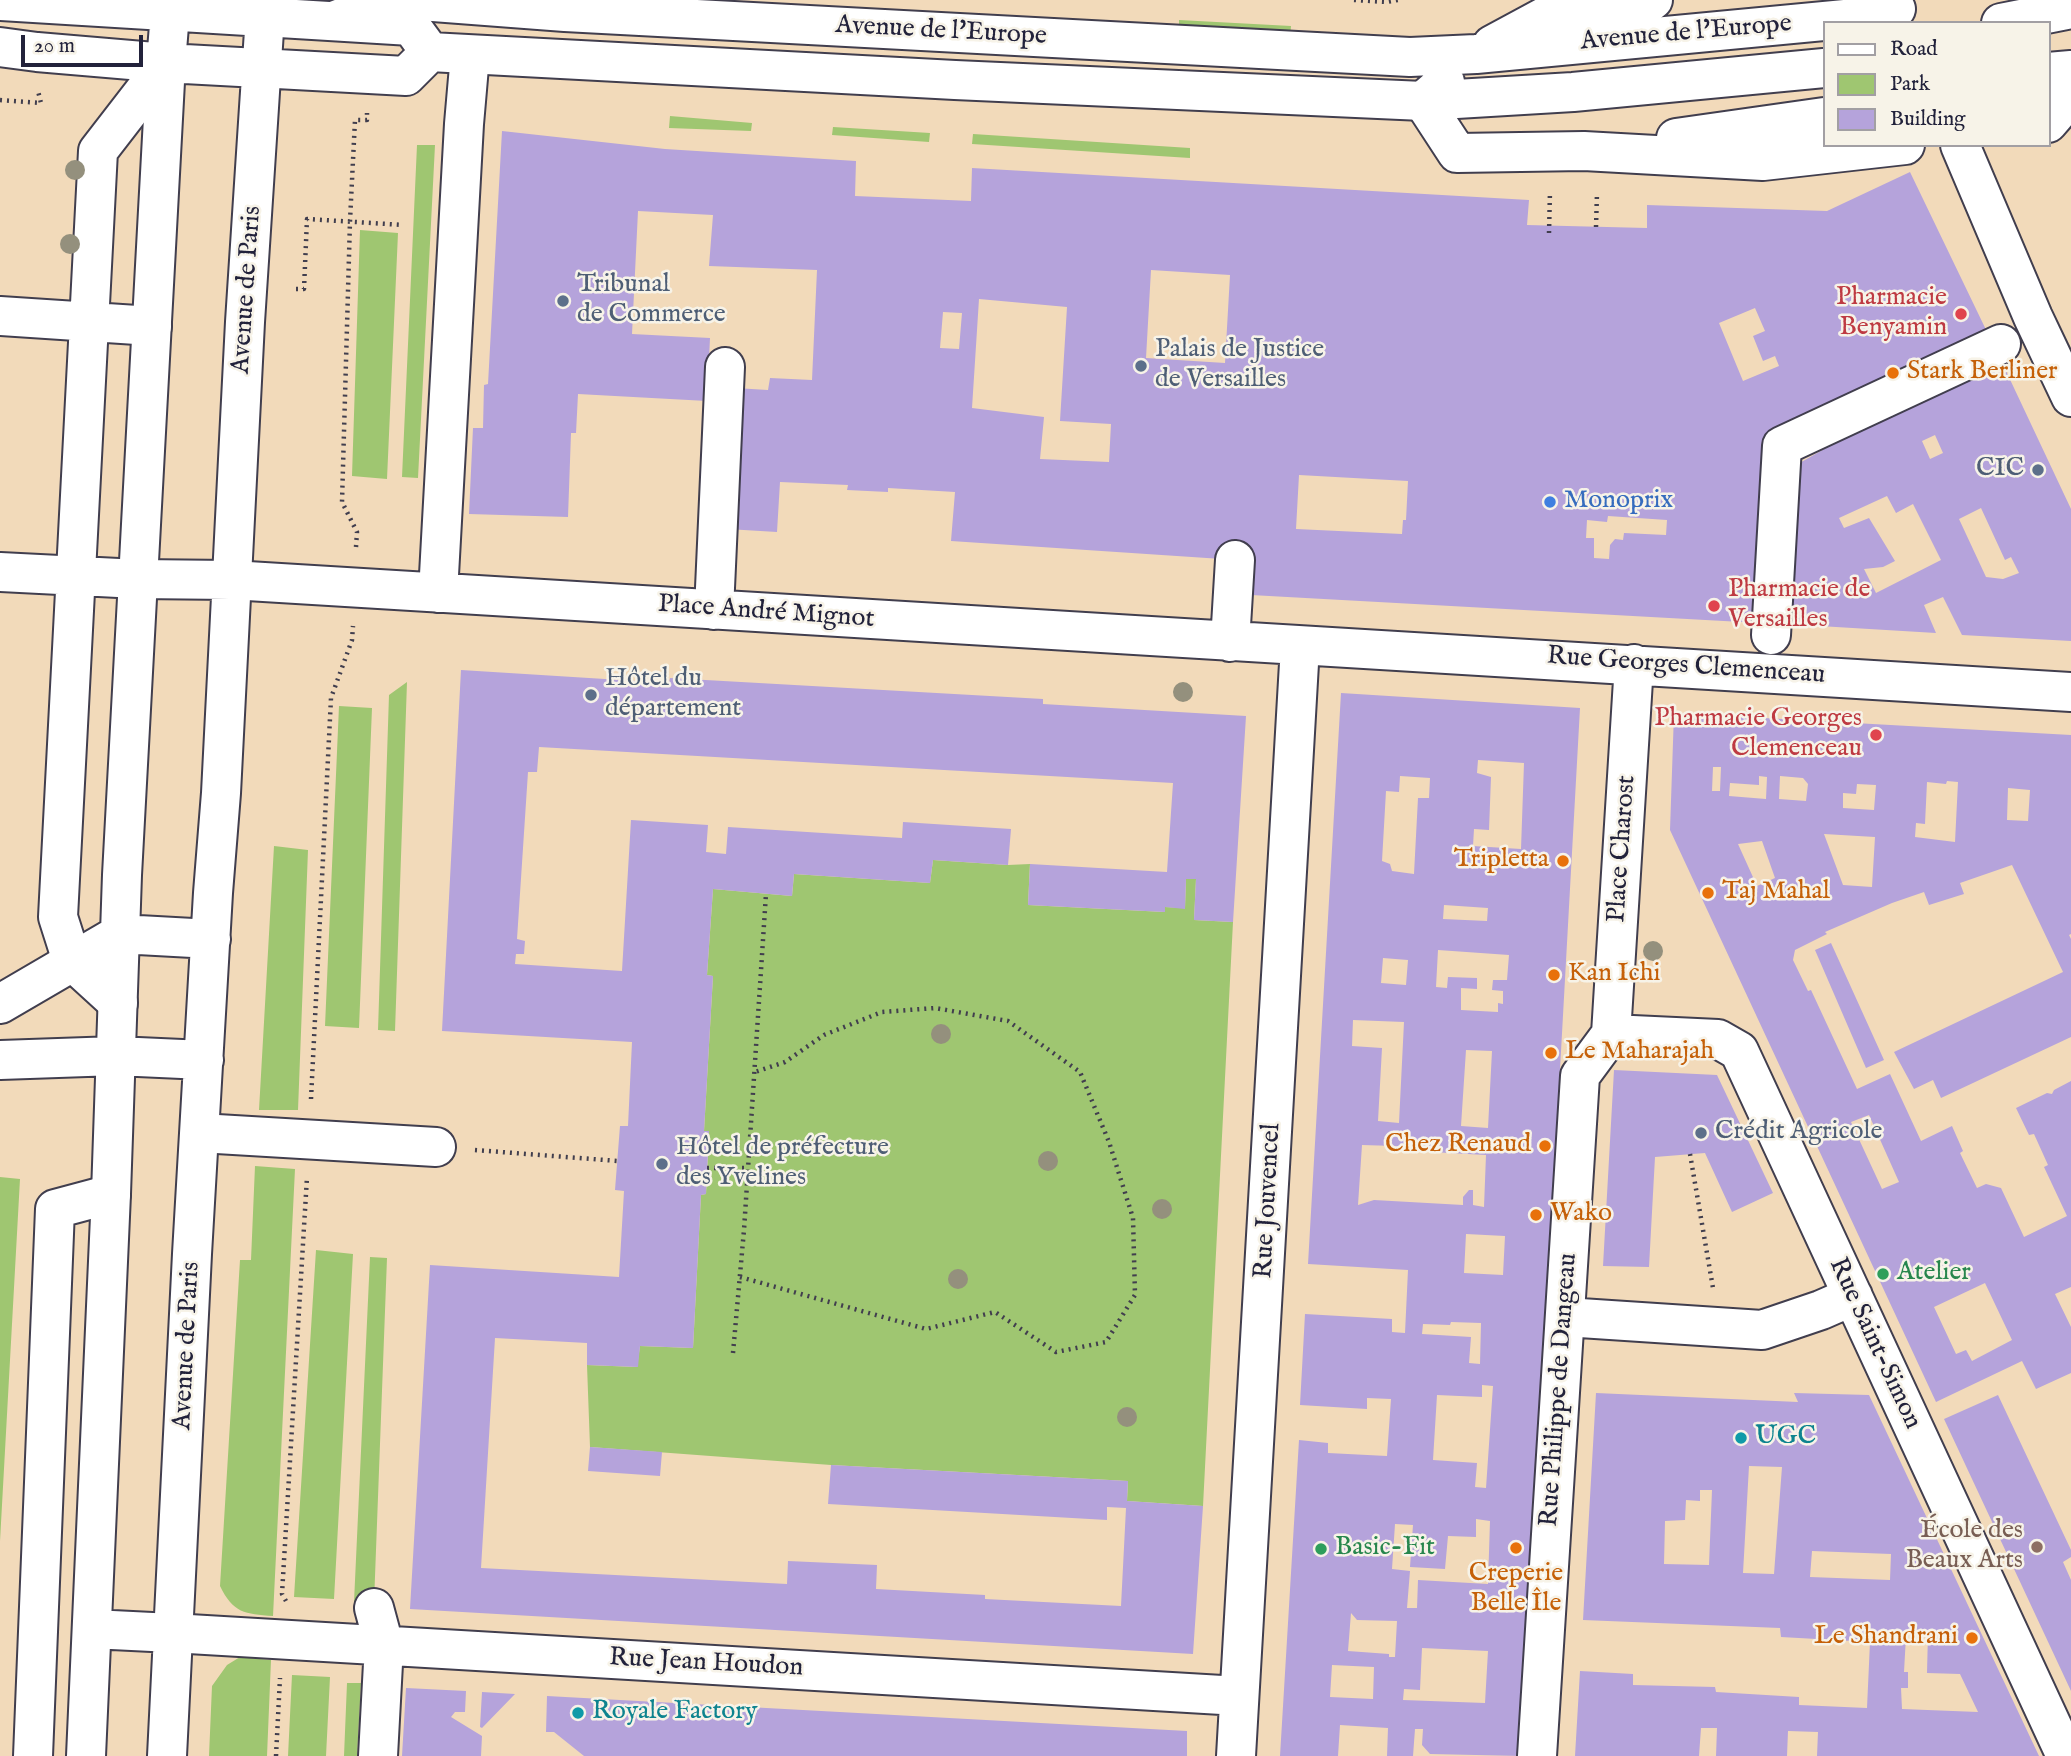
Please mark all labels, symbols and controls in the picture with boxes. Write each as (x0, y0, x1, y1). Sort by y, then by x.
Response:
street label: Avenue de l'Europe (1579, 9, 1793, 59)
street label: Avenue de l'Europe (834, 11, 1048, 53)
scale bar (24, 21, 147, 65)
legend (1822, 21, 2050, 147)
text: 20 m (34, 33, 75, 60)
text: Road (1890, 36, 1937, 63)
text: Park (1890, 71, 1930, 98)
text: Building (1890, 106, 1965, 133)
street label: Avenue de Paris (227, 205, 269, 375)
place label: Tribunal de Commerce (577, 270, 726, 332)
place label: Pharmacie Benyamin (1836, 283, 1947, 344)
marker: Tribunal de Commerce (555, 293, 571, 309)
marker: Pharmacie Benyamin (1953, 306, 1969, 322)
place label: Palais de Justice de Versailles (1155, 335, 1324, 396)
place label: Stark Berliner (1907, 357, 2058, 389)
marker: Palais de Justice de Versailles (1133, 358, 1149, 374)
marker: Stark Berliner (1885, 365, 1901, 381)
place label: CIC (1976, 454, 2024, 486)
marker: CIC (2030, 462, 2046, 478)
place label: Monoprix (1564, 486, 1673, 518)
marker: Monoprix (1542, 494, 1558, 510)
place label: Pharmacie de Versailles (1728, 575, 1870, 636)
street label: Place André Mignot (657, 590, 875, 636)
marker: Pharmacie de Versailles (1706, 598, 1722, 614)
street label: Rue Georges Clemenceau (1546, 642, 1826, 692)
place label: Hôtel du département (605, 664, 741, 726)
marker: Hôtel du département (583, 687, 599, 703)
place label: Pharmacie Georges Clemenceau (1654, 704, 1862, 766)
marker: Pharmacie Georges Clemenceau (1868, 727, 1884, 743)
street label: Place Charost (1602, 774, 1644, 924)
place label: Tripletta (1454, 845, 1549, 877)
marker: Tripletta (1555, 853, 1571, 869)
place label: Taj Mahal (1722, 877, 1830, 909)
marker: Taj Mahal (1700, 885, 1716, 901)
place label: Kan Ichi (1568, 959, 1661, 991)
marker: Kan Ichi (1546, 967, 1562, 983)
place label: Le Maharajah (1565, 1037, 1714, 1069)
marker: Le Maharajah (1543, 1045, 1559, 1061)
place label: Crédit Agricole (1715, 1117, 1882, 1149)
street label: Rue Jouvencel (1249, 1123, 1289, 1279)
marker: Crédit Agricole (1693, 1125, 1709, 1141)
place label: Chez Renaud (1385, 1130, 1531, 1162)
place label: Hôtel de préfecture des Yvelines (676, 1133, 889, 1194)
marker: Chez Renaud (1537, 1138, 1553, 1154)
marker: Hôtel de préfecture des Yvelines (654, 1156, 670, 1172)
place label: Wako (1550, 1199, 1612, 1231)
marker: Wako (1528, 1207, 1544, 1223)
street label: Rue Philippe de Dangeau (1535, 1252, 1585, 1528)
street label: Rue Saint-Simon (1821, 1254, 1927, 1434)
place label: Atelier (1897, 1258, 1971, 1290)
street label: Avenue de Paris (168, 1261, 208, 1431)
marker: Atelier (1875, 1266, 1891, 1282)
place label: UGC (1755, 1422, 1816, 1454)
marker: UGC (1733, 1430, 1749, 1446)
place label: École des Beaux Arts (1906, 1516, 2023, 1578)
place label: Basic-Fit (1335, 1533, 1435, 1565)
marker: École des Beaux Arts (2029, 1539, 2045, 1555)
marker: Creperie Belle Île (1508, 1540, 1524, 1556)
marker: Basic-Fit (1313, 1541, 1329, 1557)
place label: Creperie Belle Île (1469, 1559, 1563, 1620)
place label: Le Shandrani (1814, 1622, 1958, 1654)
marker: Le Shandrani (1964, 1630, 1980, 1646)
street label: Rue Jean Houdon (608, 1643, 804, 1685)
place label: Royale Factory (592, 1697, 758, 1729)
marker: Royale Factory (570, 1705, 586, 1721)

